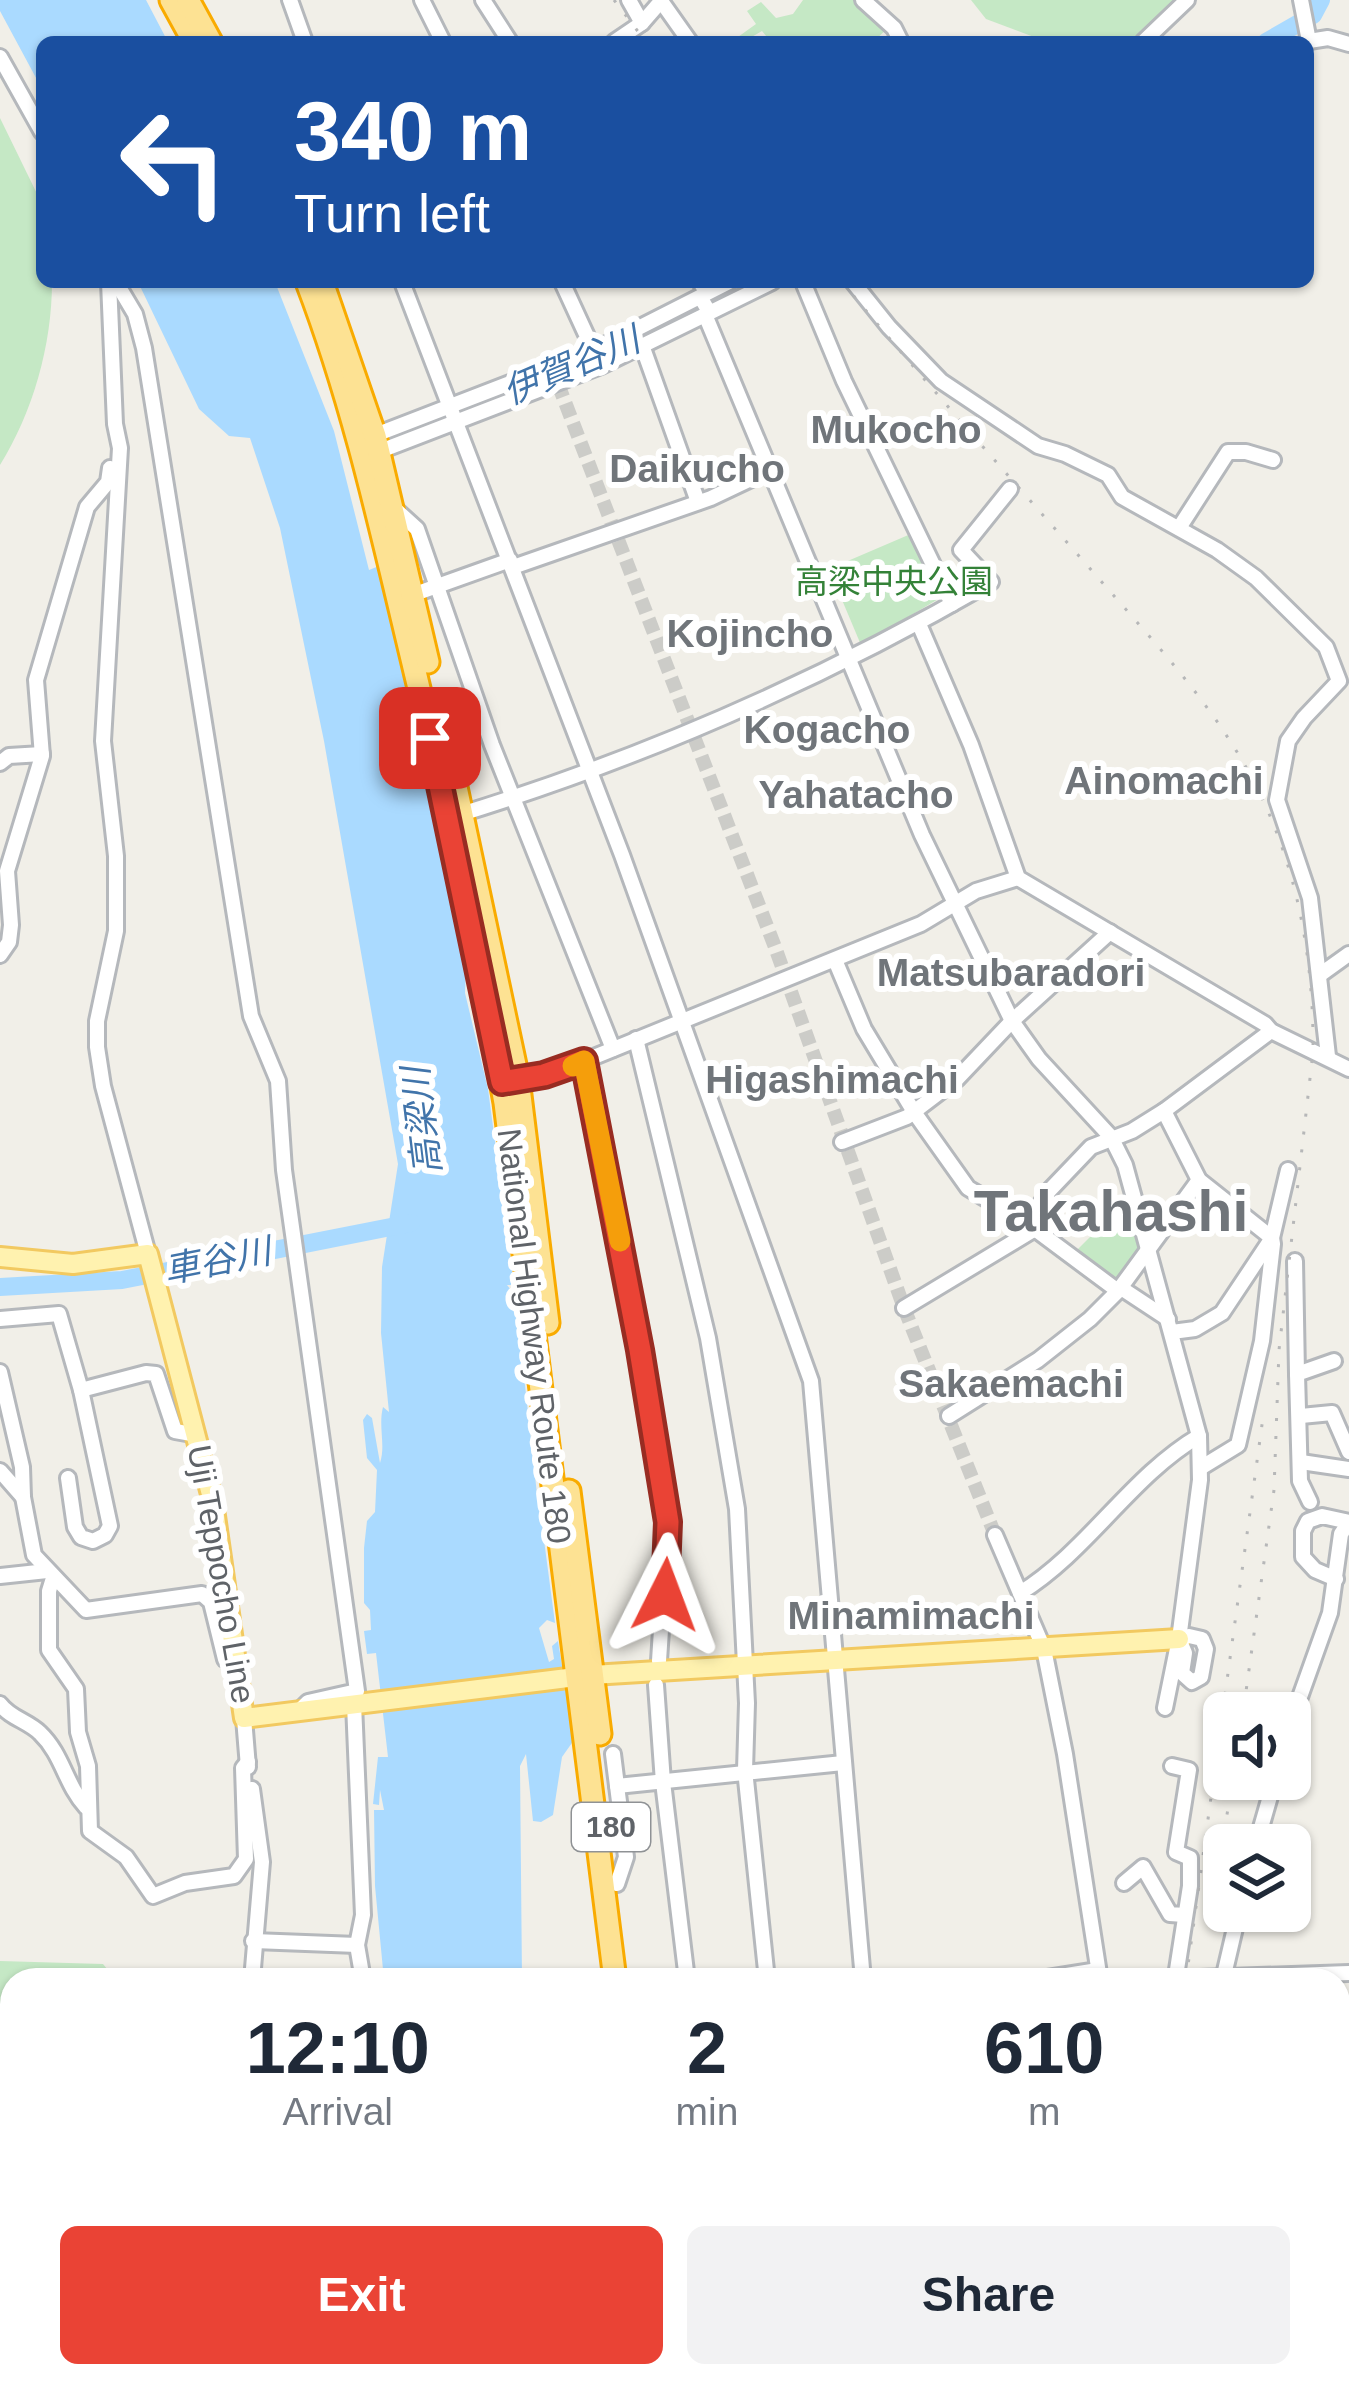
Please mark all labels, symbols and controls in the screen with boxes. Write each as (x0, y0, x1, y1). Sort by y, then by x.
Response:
icon: left (96, 84, 252, 240)
text: 340 m (294, 84, 532, 178)
text: Turn left (294, 183, 490, 243)
water label: 伊賀谷川 (497, 317, 649, 412)
district label: Mukocho (810, 408, 982, 451)
district label: Daikucho (609, 447, 785, 490)
park label: 高梁中央公園 (795, 563, 993, 600)
district label: Kojincho (667, 612, 833, 655)
pin (379, 687, 481, 789)
icon: arrive (397, 705, 463, 771)
district label: Kogacho (744, 708, 910, 751)
district label: Ainomachi (1064, 759, 1264, 802)
district label: Yahatacho (758, 773, 954, 816)
district label: Matsubaradori (877, 951, 1145, 994)
district label: Higashimachi (705, 1058, 959, 1101)
water label: 高梁川 (394, 1061, 448, 1177)
street label: National Highway Route 180 (491, 1126, 578, 1546)
district label: Takahashi (974, 1179, 1248, 1243)
water label: 車谷川 (160, 1229, 278, 1291)
district label: Sakaemachi (898, 1362, 1124, 1405)
street label: Uji Teppocho Line (181, 1442, 262, 1706)
position arrow (602, 1532, 728, 1658)
district label: Minamimachi (787, 1594, 1035, 1637)
map controls (1203, 1692, 1311, 1932)
button: sound (1203, 1692, 1311, 1800)
road number: 180 (572, 1803, 650, 1851)
button: layers (1203, 1824, 1311, 1932)
text: 12:10 (246, 2008, 430, 2088)
text: 2 (687, 2008, 727, 2088)
text: 610 (984, 2008, 1104, 2088)
text: Arrival (283, 2090, 393, 2133)
text: min (676, 2090, 738, 2133)
text: m (1028, 2090, 1060, 2133)
button: Exit (60, 2226, 663, 2364)
button: Share (687, 2226, 1290, 2364)

